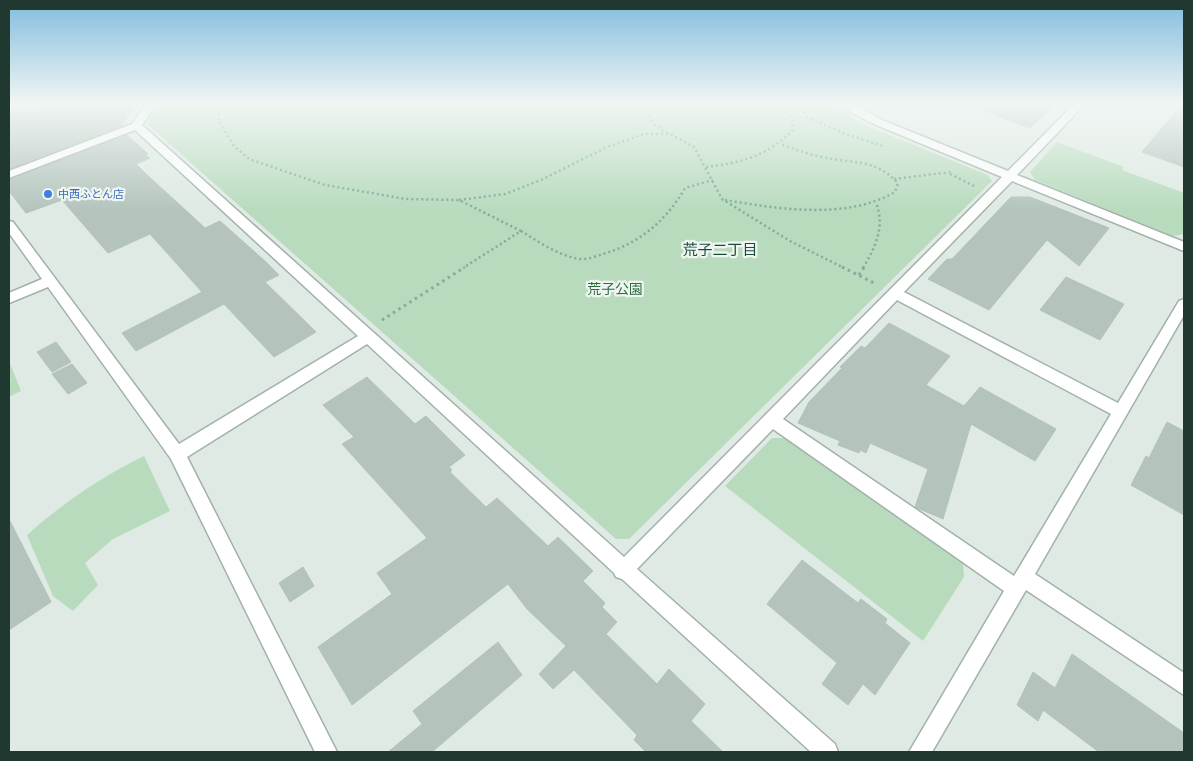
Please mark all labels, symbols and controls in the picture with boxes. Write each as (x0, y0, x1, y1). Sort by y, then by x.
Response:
marker: 中西ふとん店 (42, 188, 54, 200)
place label: 中西ふとん店 (58, 188, 124, 201)
district label: 荒子二丁目 (682, 241, 758, 259)
park label: 荒子公園 (587, 281, 643, 298)

